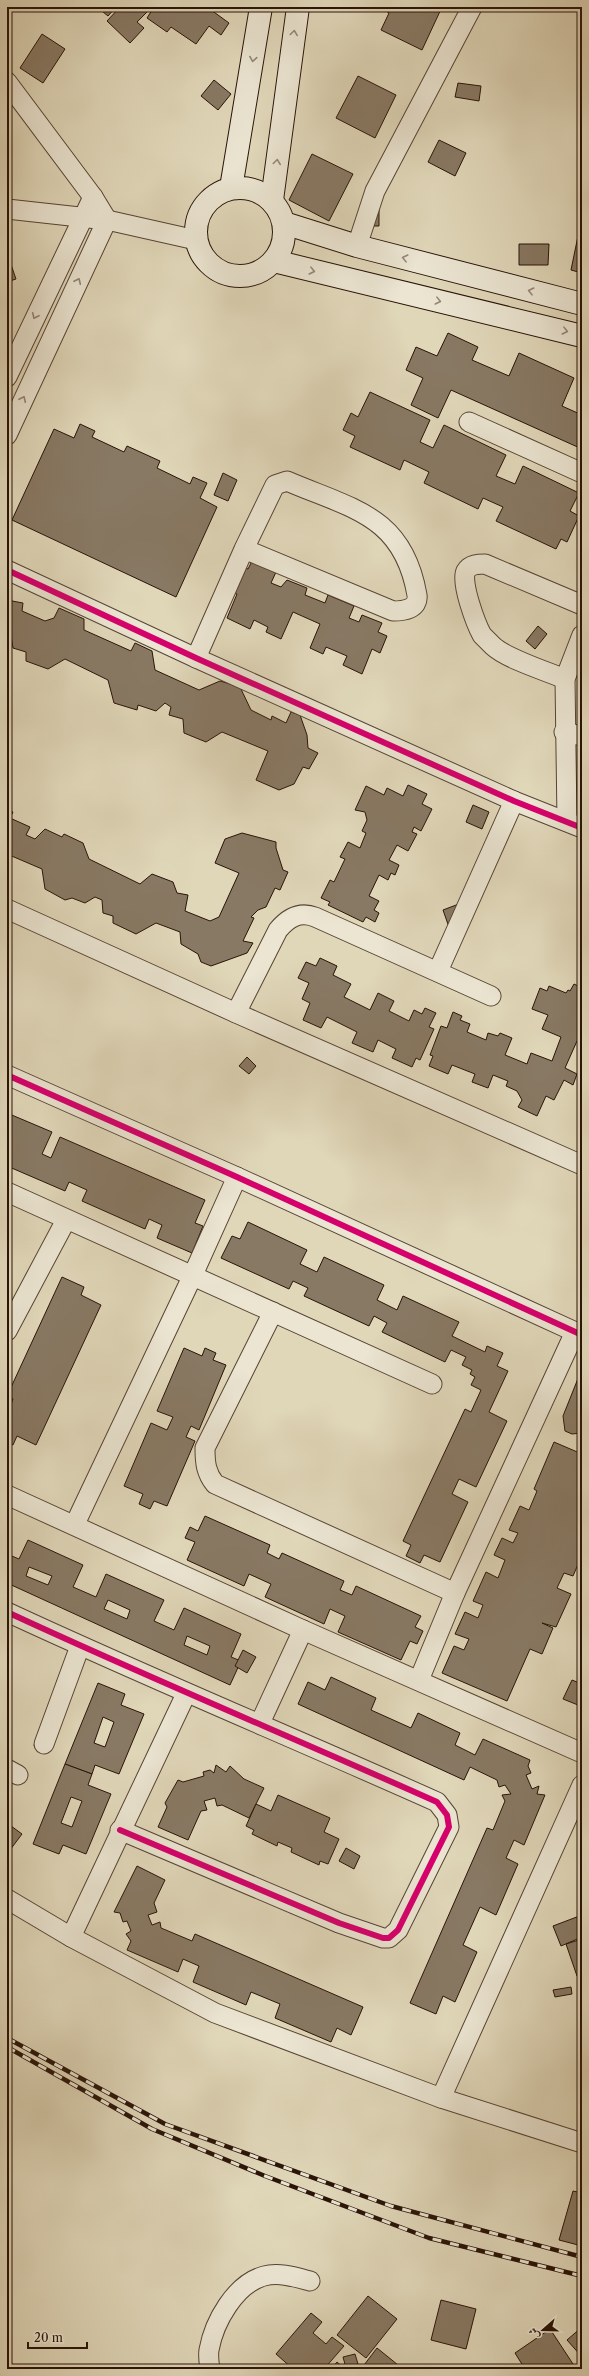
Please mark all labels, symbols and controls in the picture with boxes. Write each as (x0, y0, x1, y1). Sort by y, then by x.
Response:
one-way arrow (290, 30, 299, 36)
one-way arrow (249, 56, 257, 62)
one-way arrow (272, 159, 281, 165)
one-way arrow (402, 255, 408, 263)
one-way arrow (309, 266, 315, 274)
one-way arrow (73, 278, 81, 286)
one-way arrow (527, 287, 534, 295)
one-way arrow (435, 296, 442, 305)
one-way arrow (32, 312, 40, 319)
one-way arrow (562, 327, 568, 335)
one-way arrow (18, 396, 26, 404)
north arrow (523, 2310, 563, 2350)
scale bar (28, 2324, 87, 2350)
text: ش (525, 2326, 542, 2341)
text: 20 m (34, 2330, 63, 2345)

